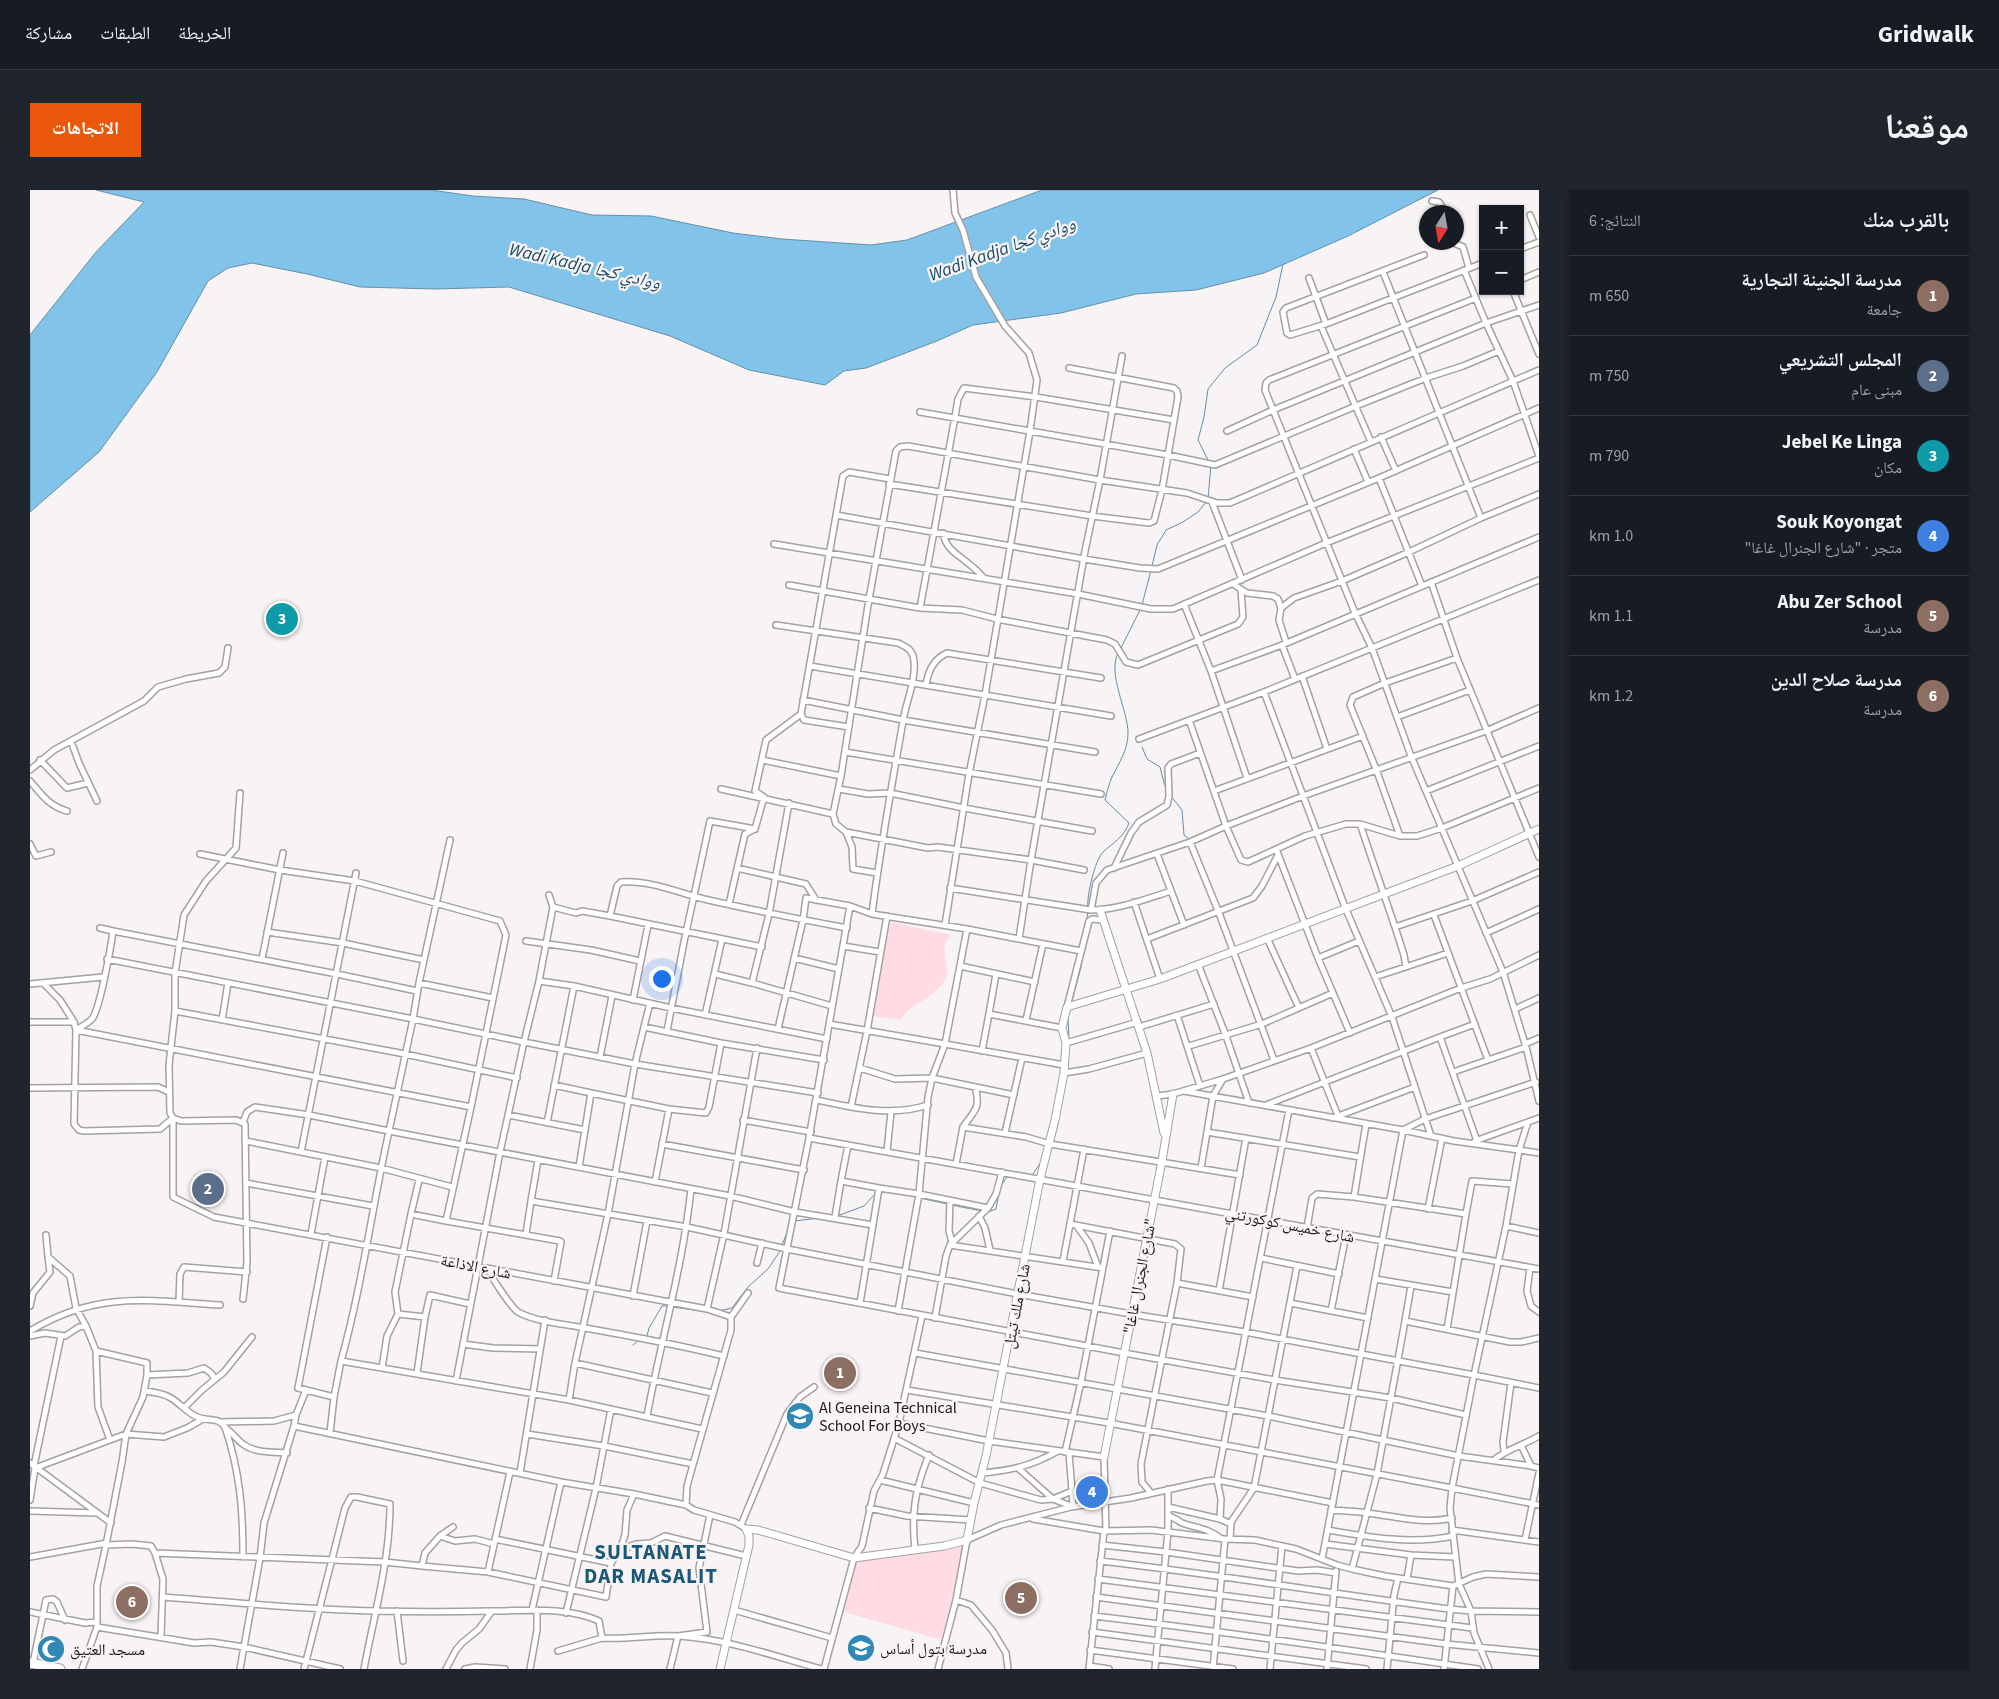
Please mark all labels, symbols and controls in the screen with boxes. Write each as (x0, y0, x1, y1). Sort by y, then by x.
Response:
text: Gridwalk (1878, 17, 1974, 52)
text: مشاركة (25, 21, 72, 46)
text: الطبقات (100, 21, 150, 46)
text: الخريطة (178, 21, 231, 46)
text: موقعنا (1884, 102, 1969, 152)
button: الاتجاهات (30, 103, 141, 157)
north arrow (1419, 205, 1464, 250)
map controls (1479, 205, 1524, 295)
button: + (1479, 205, 1524, 250)
text: بالقرب منك (1863, 205, 1949, 235)
text: النتائج: 6 (1589, 210, 1641, 232)
water label: Wadi Kadja ووادي كجا (925, 211, 1080, 289)
water label: Wadi Kadja ووادي كجا (506, 237, 664, 298)
button: − (1479, 250, 1524, 295)
text: مدرسة الجنينة التجارية (1741, 267, 1902, 294)
text: 650 m (1589, 285, 1629, 307)
text: 1 (1929, 285, 1937, 307)
text: جامعة (1867, 299, 1902, 321)
text: المجلس التشريعي (1779, 347, 1902, 374)
text: 750 m (1589, 365, 1629, 387)
text: 2 (1929, 365, 1937, 387)
text: مبنى عام (1851, 379, 1902, 401)
text: Jebel Ke Linga (1782, 429, 1902, 456)
text: 790 m (1589, 445, 1629, 467)
text: 3 (1929, 445, 1937, 467)
text: مكان (1874, 457, 1902, 479)
text: Souk Koyongat (1776, 509, 1902, 536)
text: 1.0 km (1589, 525, 1633, 547)
text: 4 (1929, 525, 1937, 547)
text: متجر · "شارع الجنرال غاغا" (1744, 537, 1902, 559)
text: Abu Zer School (1778, 589, 1902, 616)
pin: 3 (266, 600, 298, 638)
text: 1.1 km (1589, 605, 1633, 627)
text: 5 (1929, 605, 1937, 627)
text: مدرسة (1863, 617, 1902, 639)
text: مدرسة صلاح الدين (1771, 667, 1902, 694)
text: 1.2 km (1589, 685, 1633, 707)
text: 6 (1929, 685, 1937, 707)
text: مدرسة (1863, 699, 1902, 721)
your location (649, 966, 675, 992)
pin: 2 (192, 1170, 224, 1208)
street label: شارع خميس كوكورتني (1223, 1202, 1356, 1249)
street label: "شارع الجنرال غاغا" (1118, 1217, 1162, 1336)
street label: شارع الاذاعة (439, 1249, 513, 1285)
street label: شارع ملك تيتل (998, 1262, 1036, 1351)
pin: 1 (824, 1354, 856, 1392)
place label: Al Geneina Technical School For Boys (819, 1397, 957, 1437)
school or university icon: Al Geneina Technical School For Boys (785, 1401, 815, 1431)
pin: 4 (1076, 1473, 1108, 1511)
district label: SULTANATE DAR MASALIT (584, 1537, 718, 1591)
pin: 5 (1005, 1579, 1037, 1617)
pin: 6 (116, 1583, 148, 1621)
school or university icon: مدرسة بتول أساس (846, 1633, 876, 1663)
mosque icon: مسجد العتيق (36, 1634, 66, 1664)
place label: مدرسة بتول أساس (880, 1638, 987, 1660)
place label: مسجد العتيق (70, 1639, 145, 1661)

